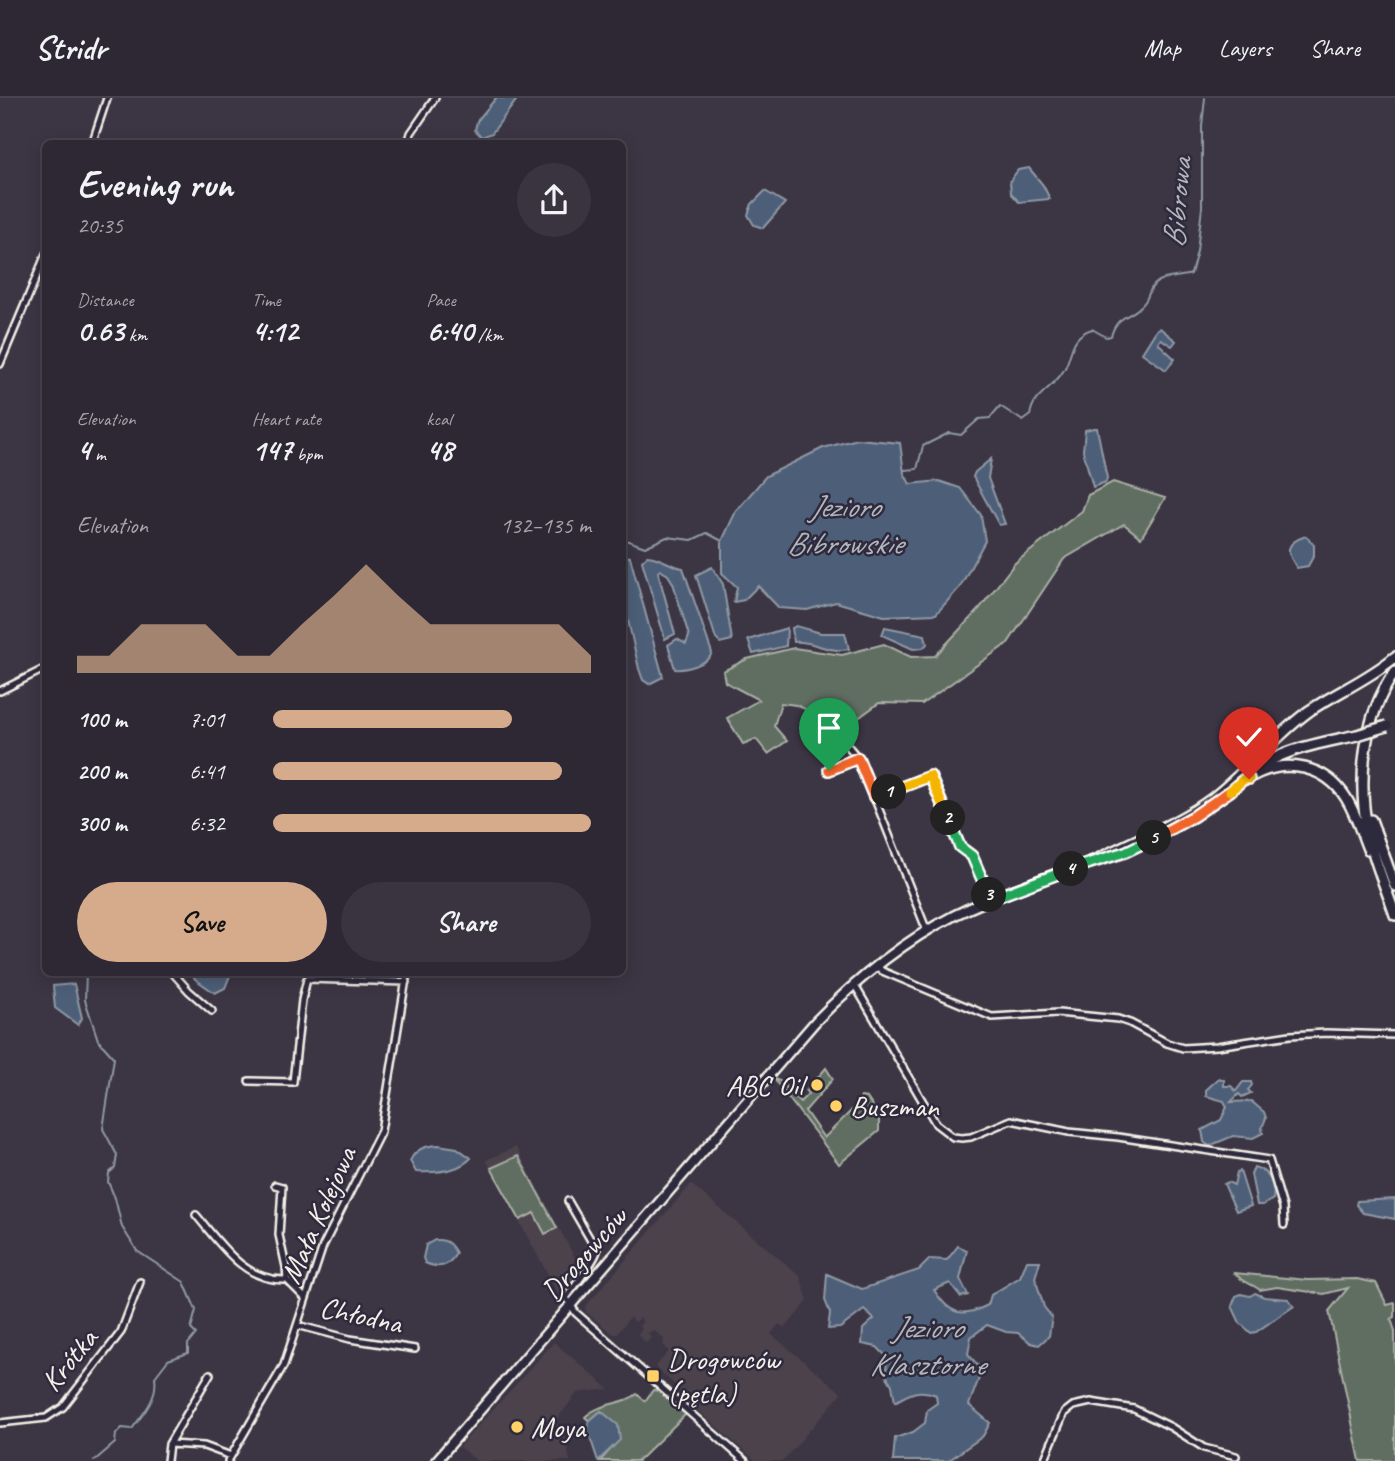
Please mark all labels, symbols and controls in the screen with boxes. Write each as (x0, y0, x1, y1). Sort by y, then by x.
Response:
text: Stridr (35, 27, 106, 69)
text: Map (1144, 33, 1181, 63)
text: Layers (1219, 33, 1272, 63)
text: Share (1310, 33, 1360, 63)
water label: Bibrowa (1153, 153, 1202, 249)
text: Evening run (77, 161, 233, 208)
button: share (517, 163, 591, 237)
text: 20:35 (77, 211, 123, 240)
text: Distance (77, 288, 134, 312)
text: Time (252, 288, 281, 312)
text: Pace (426, 288, 456, 312)
text: 0.63 (77, 312, 124, 350)
text: 4:12 (252, 312, 298, 350)
text: 6:40 (426, 312, 473, 350)
text: km (124, 323, 147, 347)
text: /km (473, 323, 503, 347)
text: Elevation (77, 407, 135, 431)
text: Heart rate (252, 407, 321, 431)
text: kcal (426, 407, 451, 431)
text: 4 (77, 431, 91, 469)
text: 147 (252, 431, 292, 469)
text: 48 (426, 431, 453, 469)
text: m (91, 442, 106, 466)
text: bpm (292, 442, 323, 466)
water label: Jezioro Bibrowskie (786, 486, 906, 564)
text: Elevation (77, 511, 148, 540)
text: 132–135 m (500, 511, 591, 540)
pin (799, 698, 859, 770)
text: 100 m (77, 705, 127, 734)
text: 7:01 (189, 705, 225, 734)
pin (1219, 707, 1279, 779)
icon: arrive (810, 709, 848, 747)
icon: check (1230, 718, 1268, 756)
text: 200 m (77, 757, 127, 786)
text: 6:41 (189, 757, 225, 786)
pin: 1 (872, 774, 906, 810)
text: 1 (884, 779, 893, 803)
pin: 2 (930, 800, 965, 836)
text: 2 (943, 805, 952, 829)
text: 300 m (77, 809, 127, 838)
text: 6:32 (189, 809, 225, 838)
pin: 5 (1136, 820, 1172, 856)
text: 5 (1149, 825, 1158, 849)
pin: 4 (1054, 852, 1088, 886)
text: 4 (1066, 856, 1075, 880)
pin: 3 (972, 878, 1006, 912)
button: Save (77, 882, 327, 962)
button: Share (341, 882, 591, 962)
text: 3 (984, 882, 993, 906)
place label: ABC Oil (726, 1066, 808, 1104)
marker: ABC Oil (809, 1077, 825, 1093)
place label: Buszman (850, 1087, 940, 1125)
marker: Buszman (828, 1098, 844, 1114)
street label: Mała Kolejowa (271, 1139, 366, 1289)
street label: Drogowców (533, 1197, 637, 1309)
street label: Chłodna (317, 1288, 407, 1343)
water label: Jezioro Klasztorne (870, 1307, 989, 1385)
street label: Krótka (32, 1319, 107, 1399)
place label: Drogowców (pętla) (667, 1340, 782, 1412)
marker: Drogowców (pętla) (645, 1368, 661, 1384)
place label: Moya (531, 1408, 587, 1446)
marker: Moya (509, 1419, 525, 1435)

